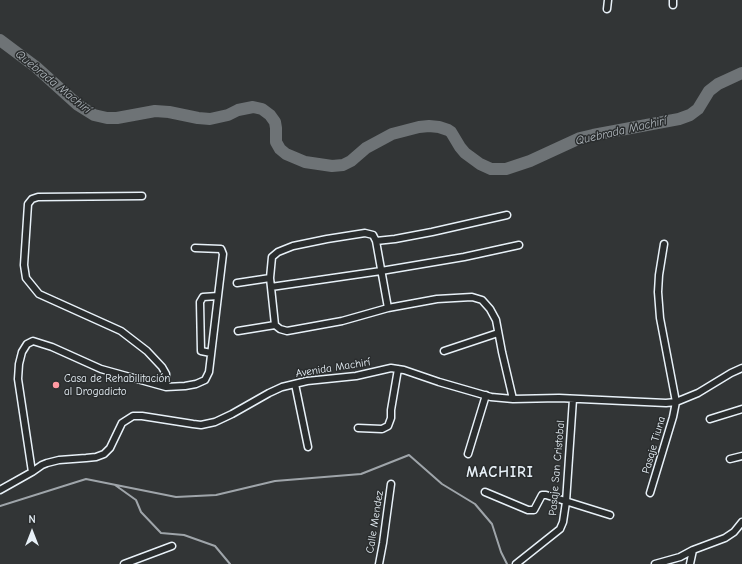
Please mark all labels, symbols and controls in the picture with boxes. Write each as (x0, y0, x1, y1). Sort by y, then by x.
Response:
water label: Quebrada Machirí (12, 47, 94, 117)
water label: Quebrada Machirí (574, 114, 668, 148)
street label: Avenida Machirí (295, 356, 371, 380)
place label: Casa de Rehabilitación al Drogadicto (64, 372, 170, 398)
marker: Casa de Rehabilitación al Drogadicto (51, 380, 61, 390)
street label: Pasaje Tiuna (640, 415, 668, 475)
street label: Pasaje San Cristobal (546, 420, 568, 516)
district label: MACHIRI (466, 464, 534, 482)
street label: Calle Mendez (364, 490, 386, 554)
north arrow (12, 512, 52, 552)
text: N (28, 513, 36, 526)

